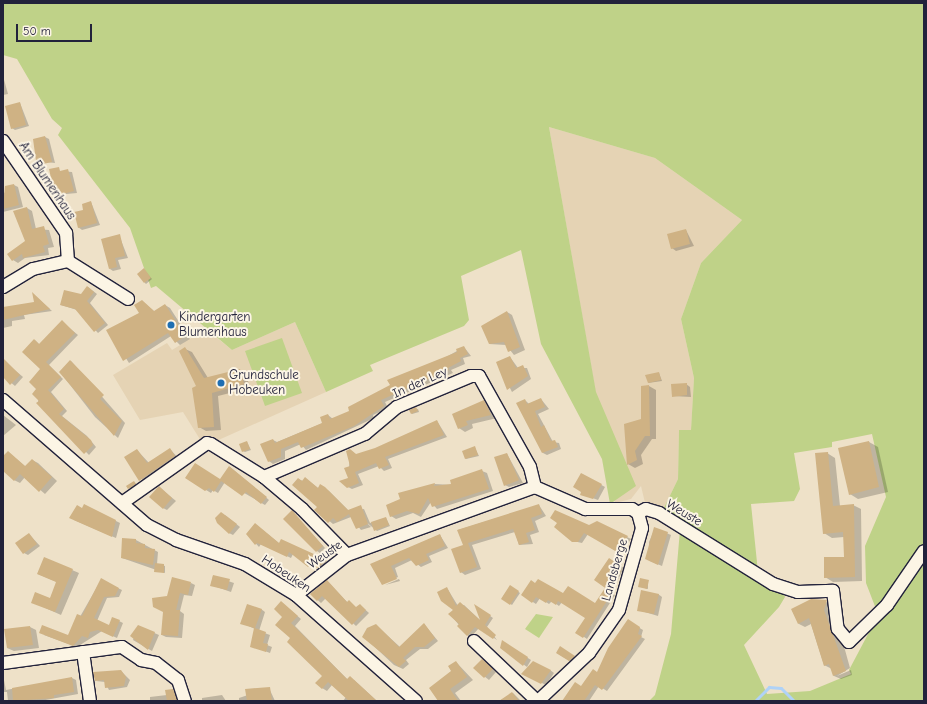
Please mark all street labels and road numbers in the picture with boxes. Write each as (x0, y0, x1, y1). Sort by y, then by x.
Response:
street label: Am Blumenhaus (15, 139, 79, 223)
street label: In der Ley (390, 364, 450, 402)
street label: Weuste (663, 496, 705, 530)
street label: Weuste (305, 537, 345, 573)
street label: Landsberge (599, 537, 631, 603)
street label: Hobeuken (258, 552, 314, 596)

